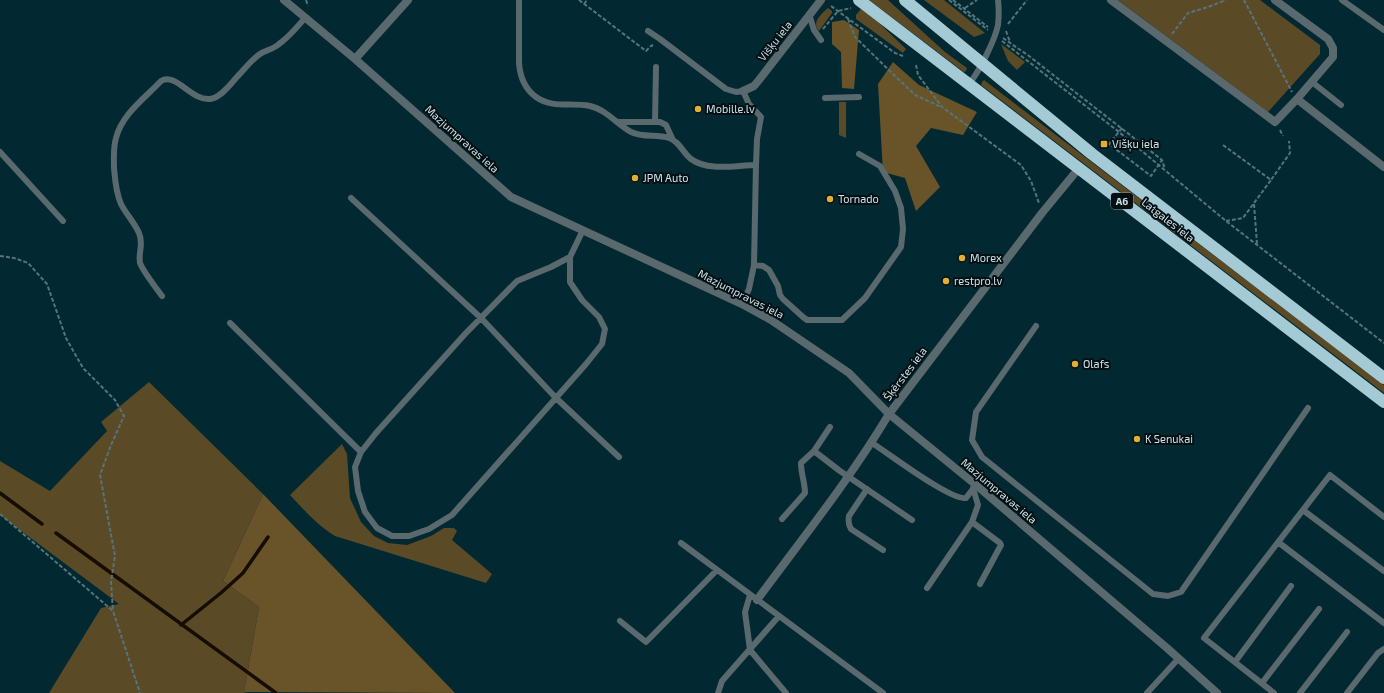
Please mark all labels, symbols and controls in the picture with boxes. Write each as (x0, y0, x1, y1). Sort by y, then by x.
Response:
street label: Višķu iela (755, 18, 796, 65)
street label: Mazjumpravas iela (422, 102, 502, 176)
place label: Mobille.lv (706, 102, 755, 115)
marker: Mobille.lv (693, 104, 703, 114)
place label: Višķu iela (1112, 137, 1159, 152)
marker: Višķu iela (1099, 139, 1109, 149)
place label: JPM Auto (643, 171, 689, 184)
marker: JPM Auto (630, 173, 640, 183)
place label: Tornado (838, 192, 879, 205)
road number: A6 (1111, 193, 1133, 209)
marker: Tornado (825, 194, 835, 204)
street label: Latgales iela (1139, 195, 1197, 244)
place label: Morex (970, 251, 1002, 264)
marker: Morex (957, 253, 967, 263)
street label: Mazjumpravas iela (696, 266, 786, 322)
place label: restpro.lv (954, 274, 1002, 287)
marker: restpro.lv (941, 276, 951, 286)
street label: Šķērstes iela (880, 344, 931, 404)
place label: Olafs (1083, 357, 1110, 370)
marker: Olafs (1070, 359, 1080, 369)
place label: K Senukai (1145, 432, 1193, 445)
marker: K Senukai (1132, 434, 1142, 444)
street label: Mazjumpravas iela (958, 455, 1040, 527)

